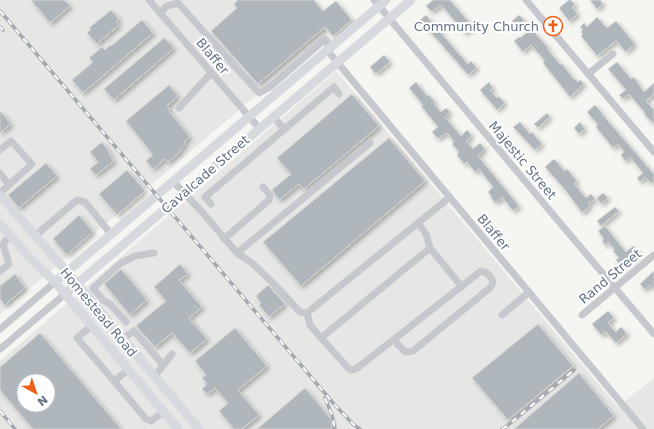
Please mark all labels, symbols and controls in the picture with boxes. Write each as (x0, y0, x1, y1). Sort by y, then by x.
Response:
church icon: Community Church (542, 15, 564, 37)
place label: Community Church (414, 19, 539, 34)
street label: Blaffer (193, 35, 233, 78)
street label: Majestic Street (486, 118, 560, 202)
street label: Cavalcade Street (158, 132, 252, 217)
street label: Blaffer (474, 211, 514, 254)
street label: Rand Street (576, 246, 645, 307)
street label: Homestead Road (57, 265, 140, 360)
north arrow (16, 373, 56, 413)
text: N (34, 392, 50, 408)

